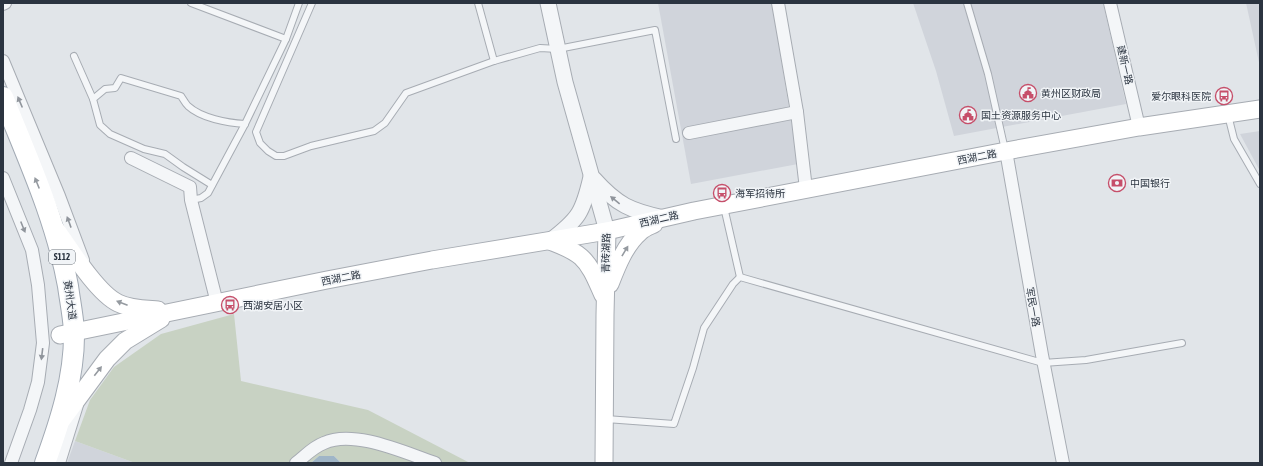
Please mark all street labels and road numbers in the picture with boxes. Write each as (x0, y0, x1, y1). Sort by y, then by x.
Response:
street label: 建新一路 (1115, 44, 1135, 86)
street label: 西湖二路 (956, 148, 998, 166)
street label: 西湖二路 (638, 209, 680, 229)
street label: 青砖湖路 (600, 233, 612, 273)
road number: S112 (49, 250, 75, 264)
street label: 西湖二路 (320, 269, 362, 287)
street label: 黄州大道 (62, 279, 78, 321)
street label: 军民一路 (1024, 286, 1042, 328)

